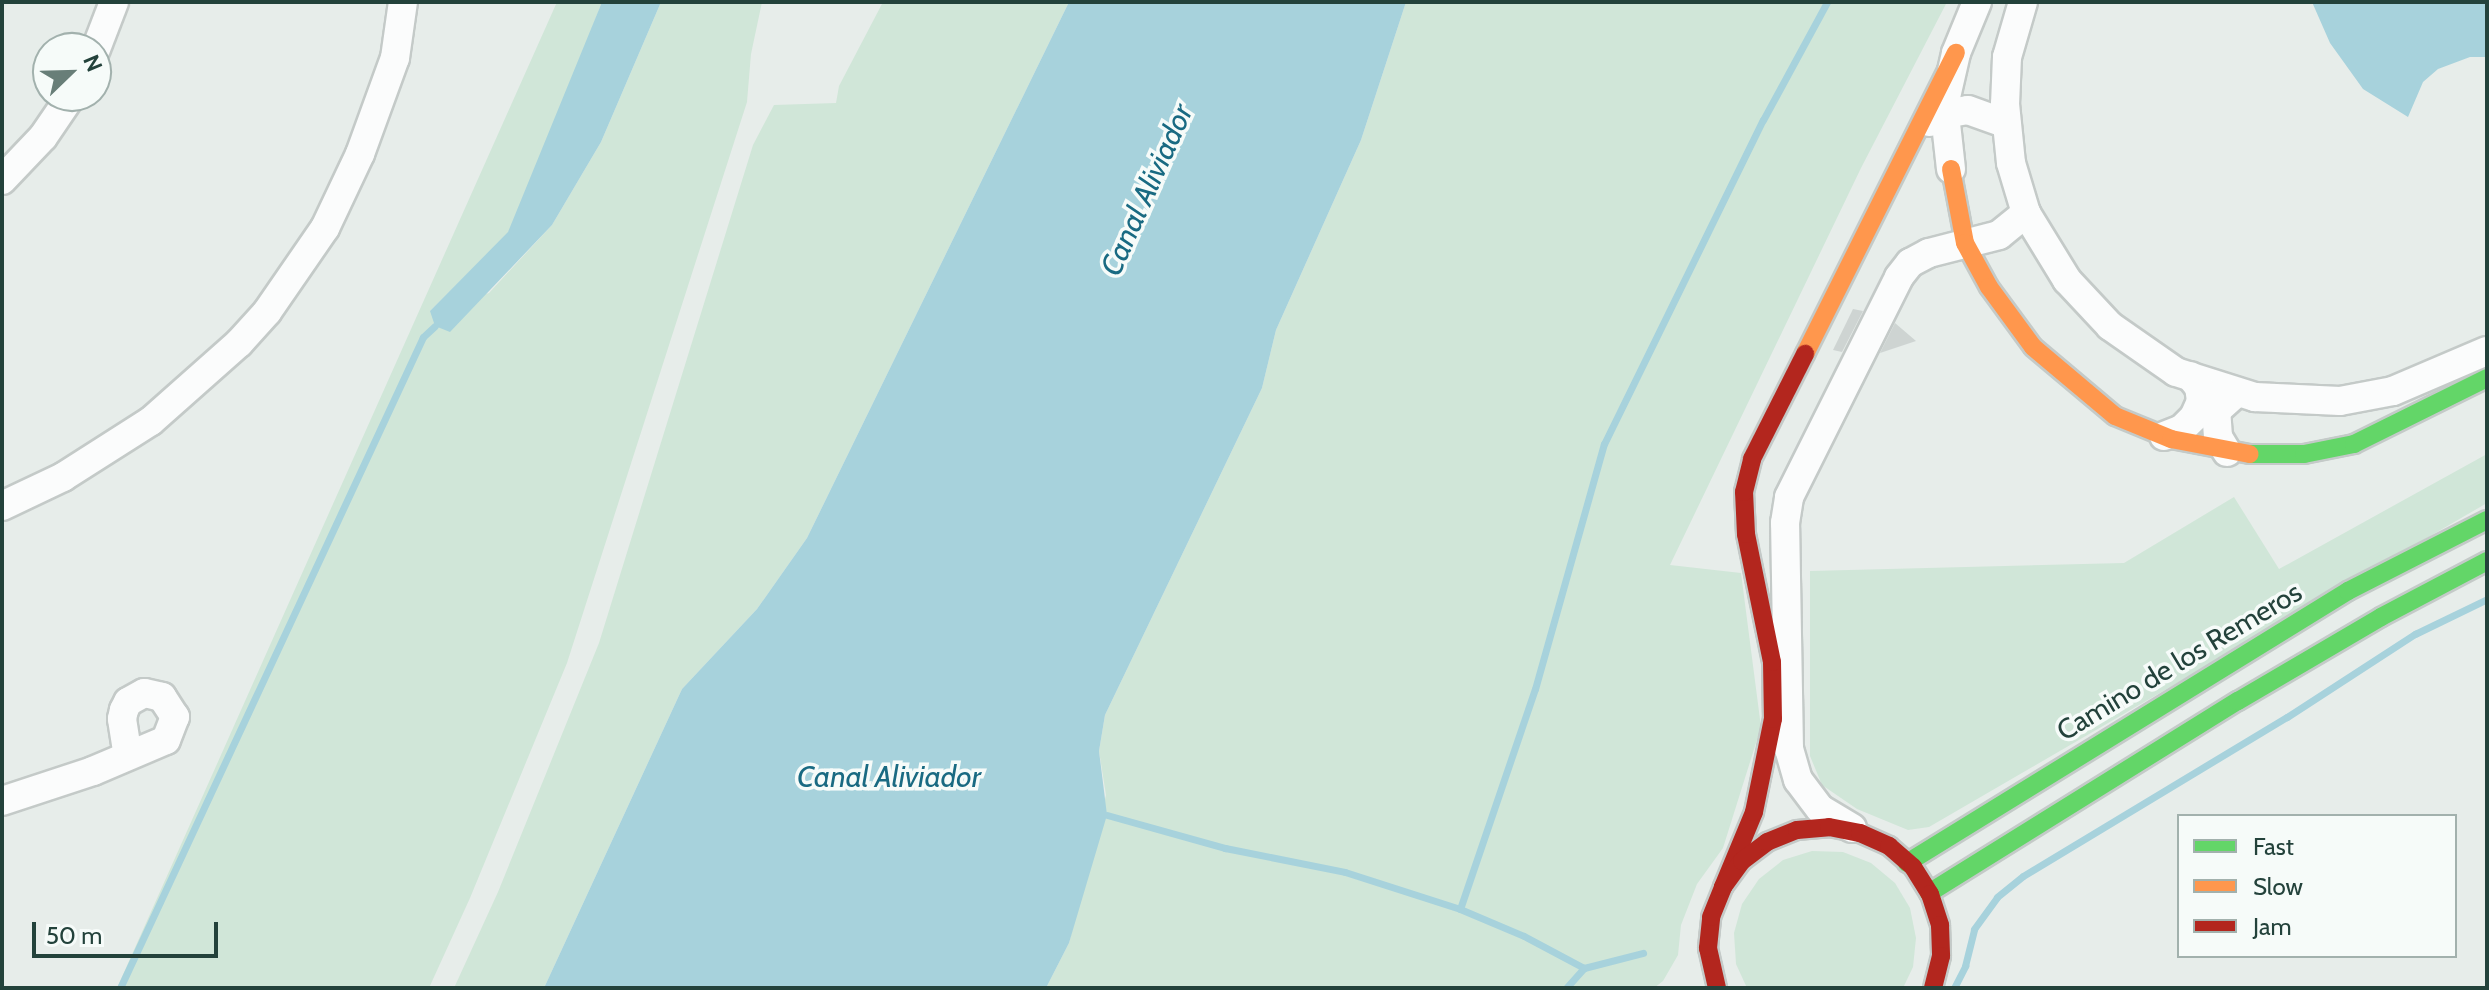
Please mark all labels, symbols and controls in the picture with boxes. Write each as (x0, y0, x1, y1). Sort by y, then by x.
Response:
north arrow (32, 32, 112, 112)
text: N (77, 51, 108, 76)
water label: Canal Aliviador (1093, 99, 1201, 281)
street label: Camino de los Remeros (2051, 575, 2307, 747)
water label: Canal Aliviador (797, 759, 981, 795)
legend (2177, 814, 2457, 958)
text: Fast (2253, 832, 2294, 861)
text: Slow (2253, 872, 2303, 901)
scale bar (36, 906, 222, 956)
text: Jam (2253, 912, 2291, 941)
text: 50 m (46, 921, 102, 950)

